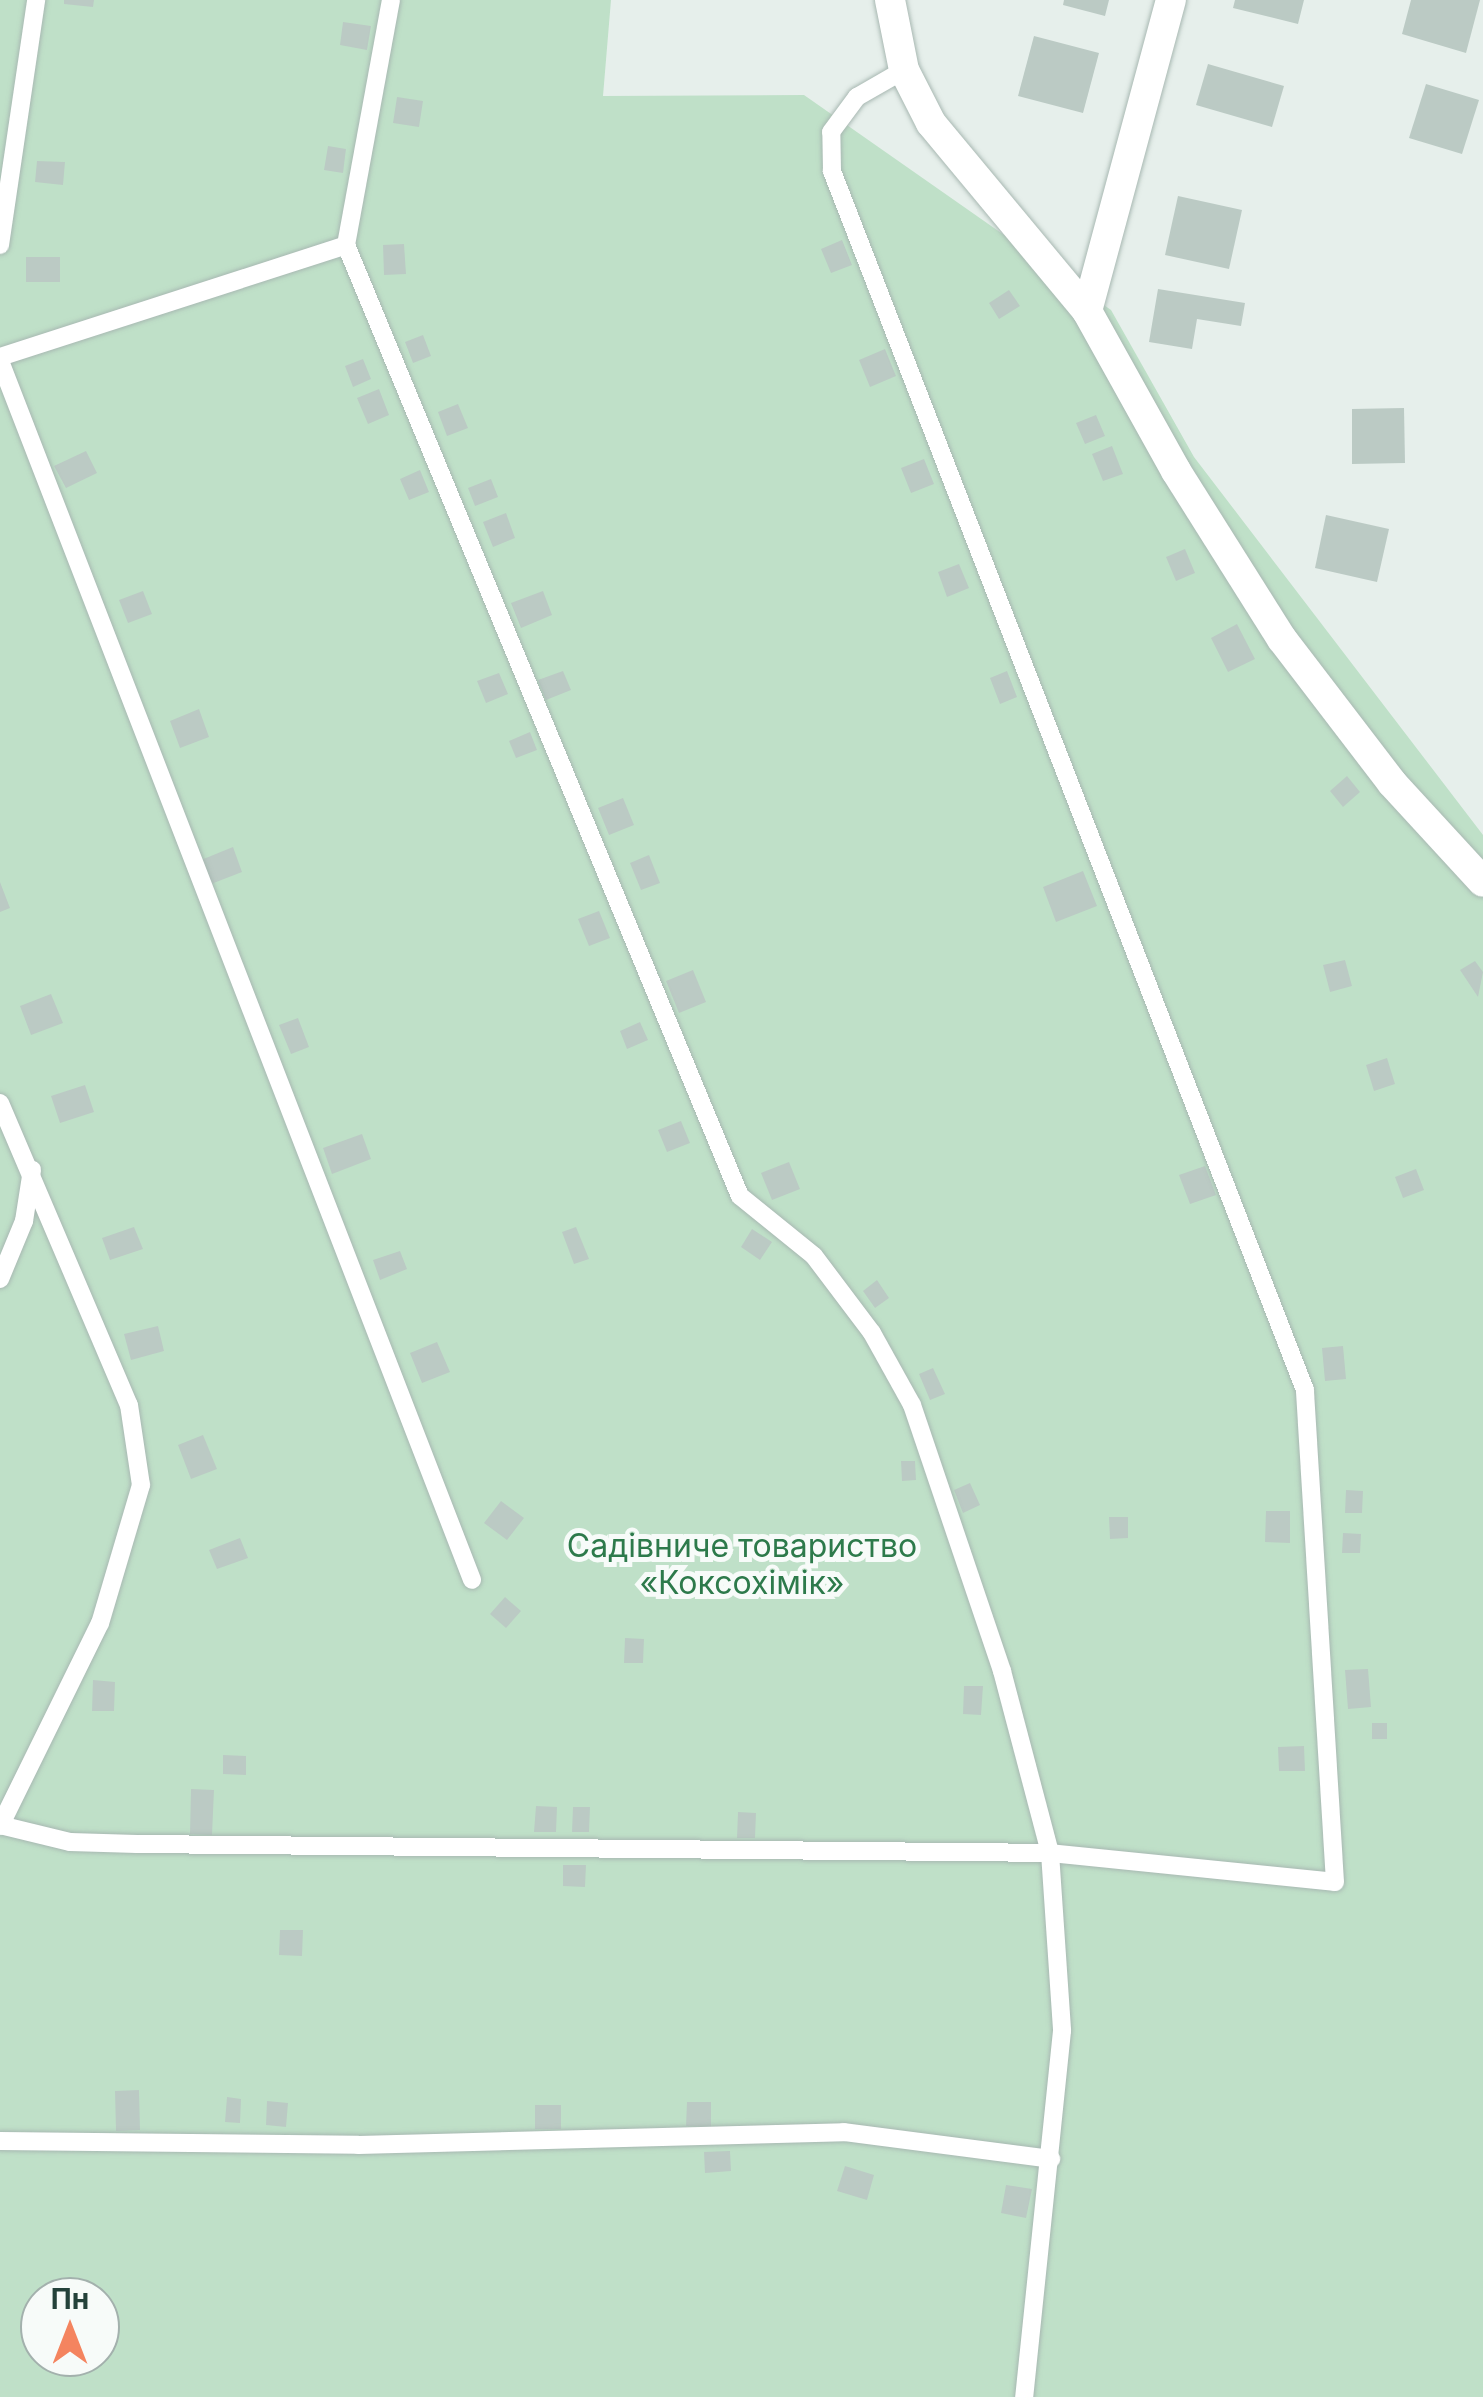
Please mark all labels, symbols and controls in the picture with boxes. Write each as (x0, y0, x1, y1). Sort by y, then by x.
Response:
park label: Садівниче товариство «Коксохімік» (567, 1528, 917, 1603)
north arrow (20, 2277, 120, 2377)
text: Пн (51, 2282, 89, 2316)

